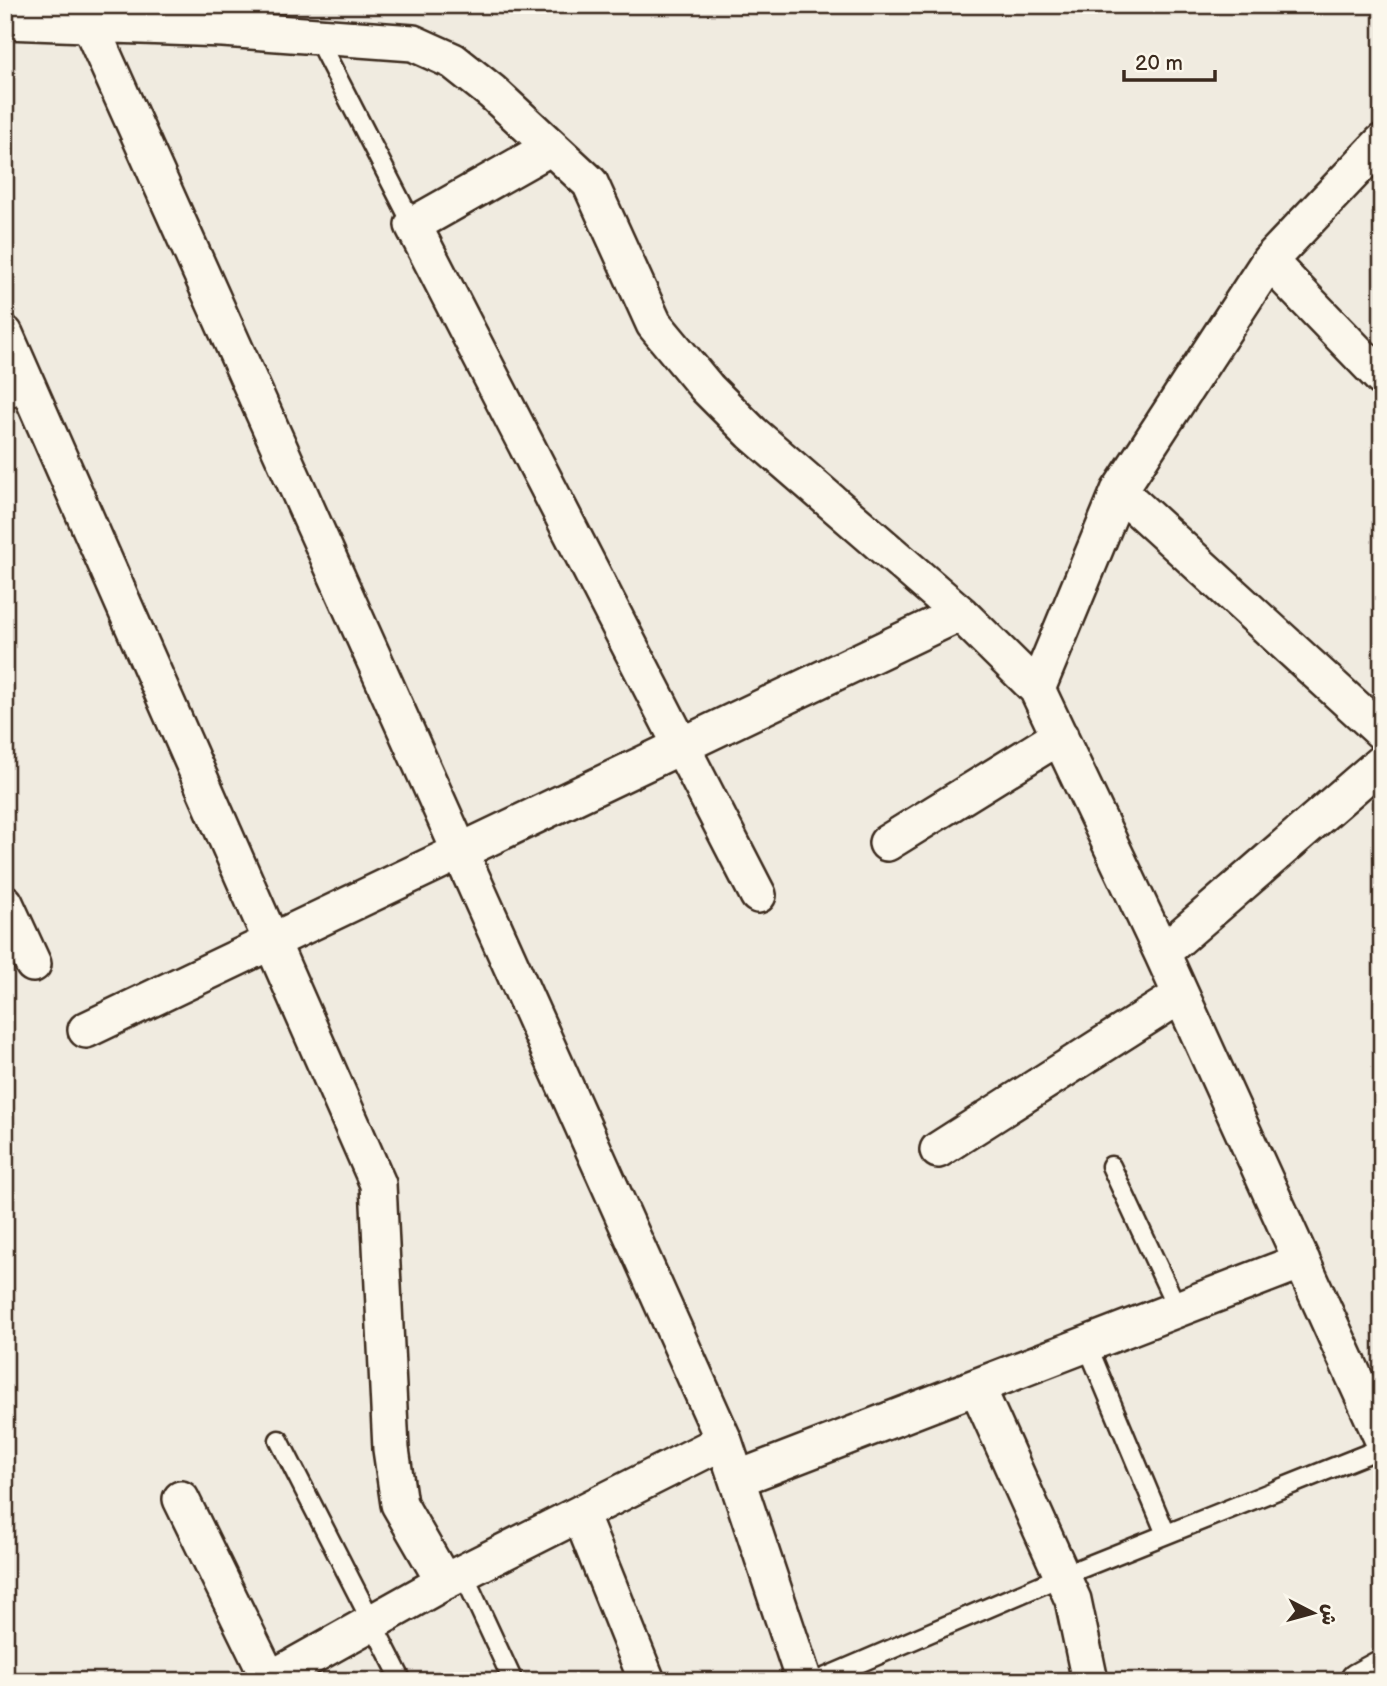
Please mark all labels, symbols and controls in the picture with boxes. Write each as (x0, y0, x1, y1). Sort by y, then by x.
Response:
scale bar (1124, 38, 1216, 82)
text: 20 m (1135, 51, 1183, 76)
north arrow (1278, 1578, 1348, 1648)
text: ش (1316, 1603, 1341, 1626)

